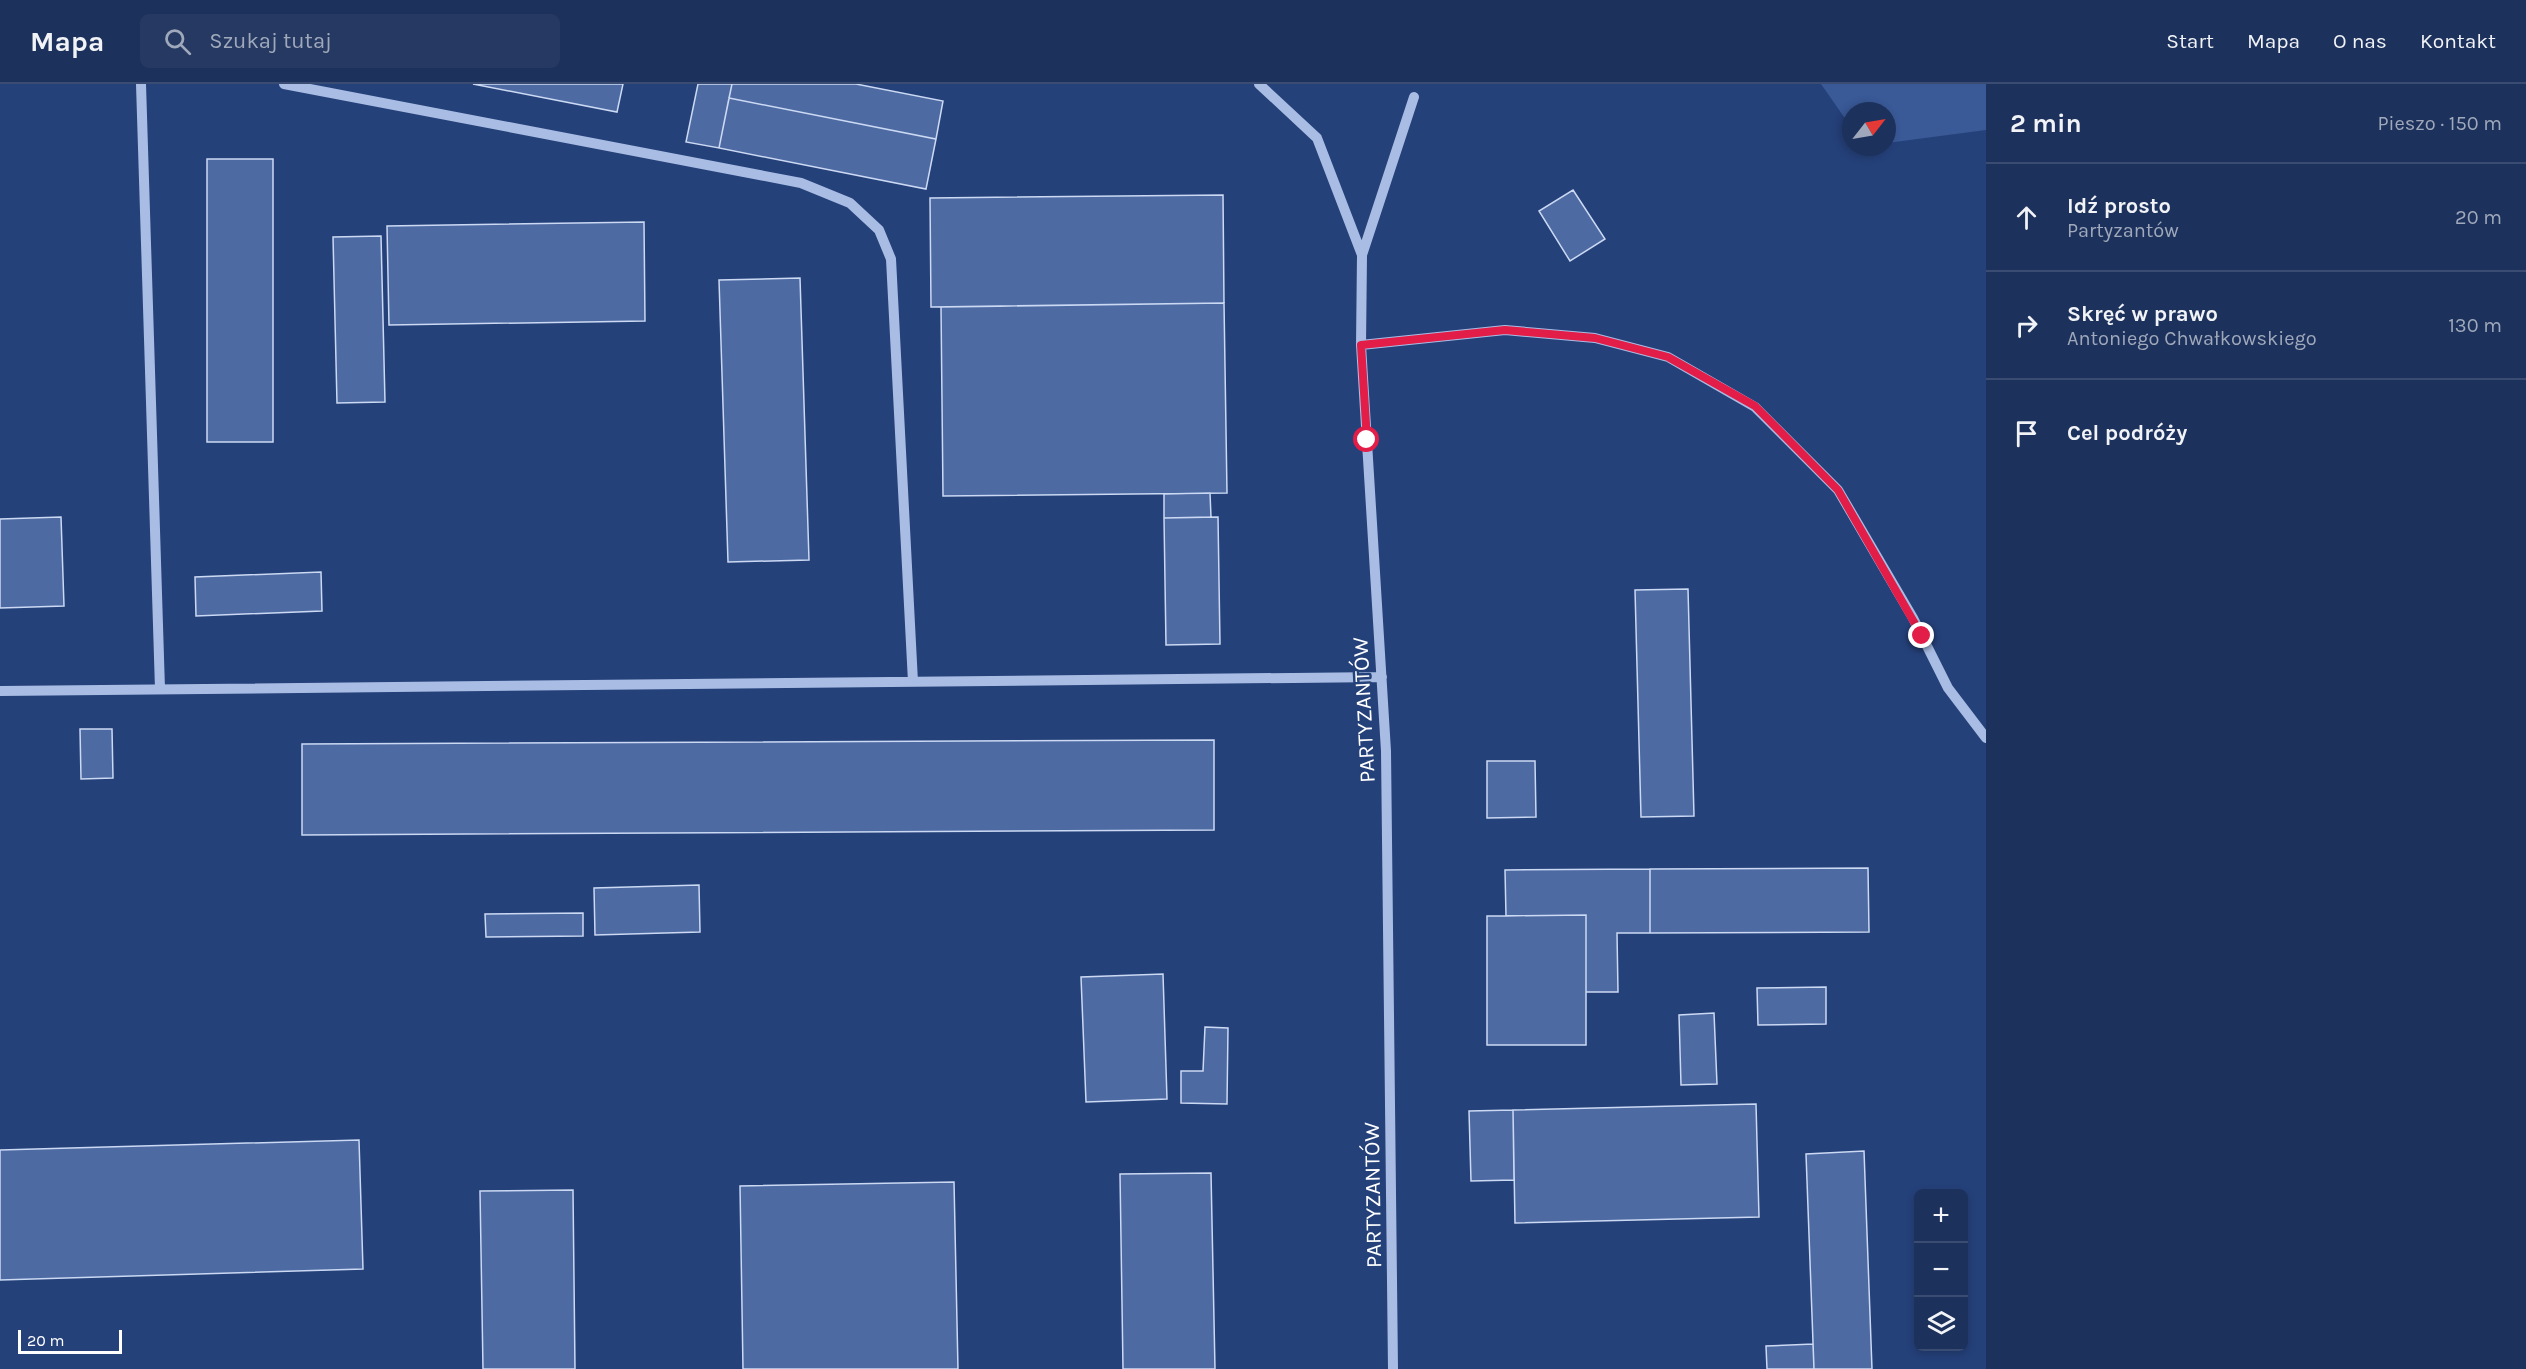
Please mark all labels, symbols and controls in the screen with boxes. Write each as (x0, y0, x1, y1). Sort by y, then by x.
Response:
search box (140, 14, 560, 68)
text: Mapa (30, 25, 104, 58)
icon: search (161, 25, 194, 58)
text: Szukaj tutaj (209, 28, 332, 54)
text: Start (2166, 29, 2214, 53)
text: Mapa (2247, 29, 2300, 53)
text: O nas (2333, 29, 2387, 53)
text: Kontakt (2420, 29, 2496, 53)
north arrow (1842, 102, 1896, 156)
text: 2 min (2010, 108, 2082, 139)
text: Pieszo · 150 m (2377, 112, 2502, 135)
text: Idź prosto (2067, 193, 2171, 219)
icon: ahead (2010, 201, 2043, 234)
text: 20 m (2455, 206, 2502, 229)
text: Partyzantów (2067, 219, 2179, 242)
text: Skręć w prawo (2067, 301, 2218, 327)
icon: right (2010, 309, 2043, 342)
text: 130 m (2448, 314, 2502, 337)
text: Antoniego Chwałkowskiego (2067, 327, 2317, 350)
icon: arrive (2010, 417, 2043, 450)
text: Cel podróży (2067, 420, 2187, 446)
route start (1353, 426, 1379, 452)
route end (1908, 622, 1934, 648)
street label: PARTYZANTÓW (1346, 636, 1381, 784)
street label: PARTYZANTÓW (1358, 1121, 1387, 1268)
map controls (1914, 1189, 1968, 1351)
button: + (1914, 1189, 1968, 1243)
button: − (1914, 1243, 1968, 1297)
button: layers (1914, 1297, 1968, 1351)
scale bar (18, 1327, 122, 1354)
text: 20 m (27, 1331, 65, 1350)

